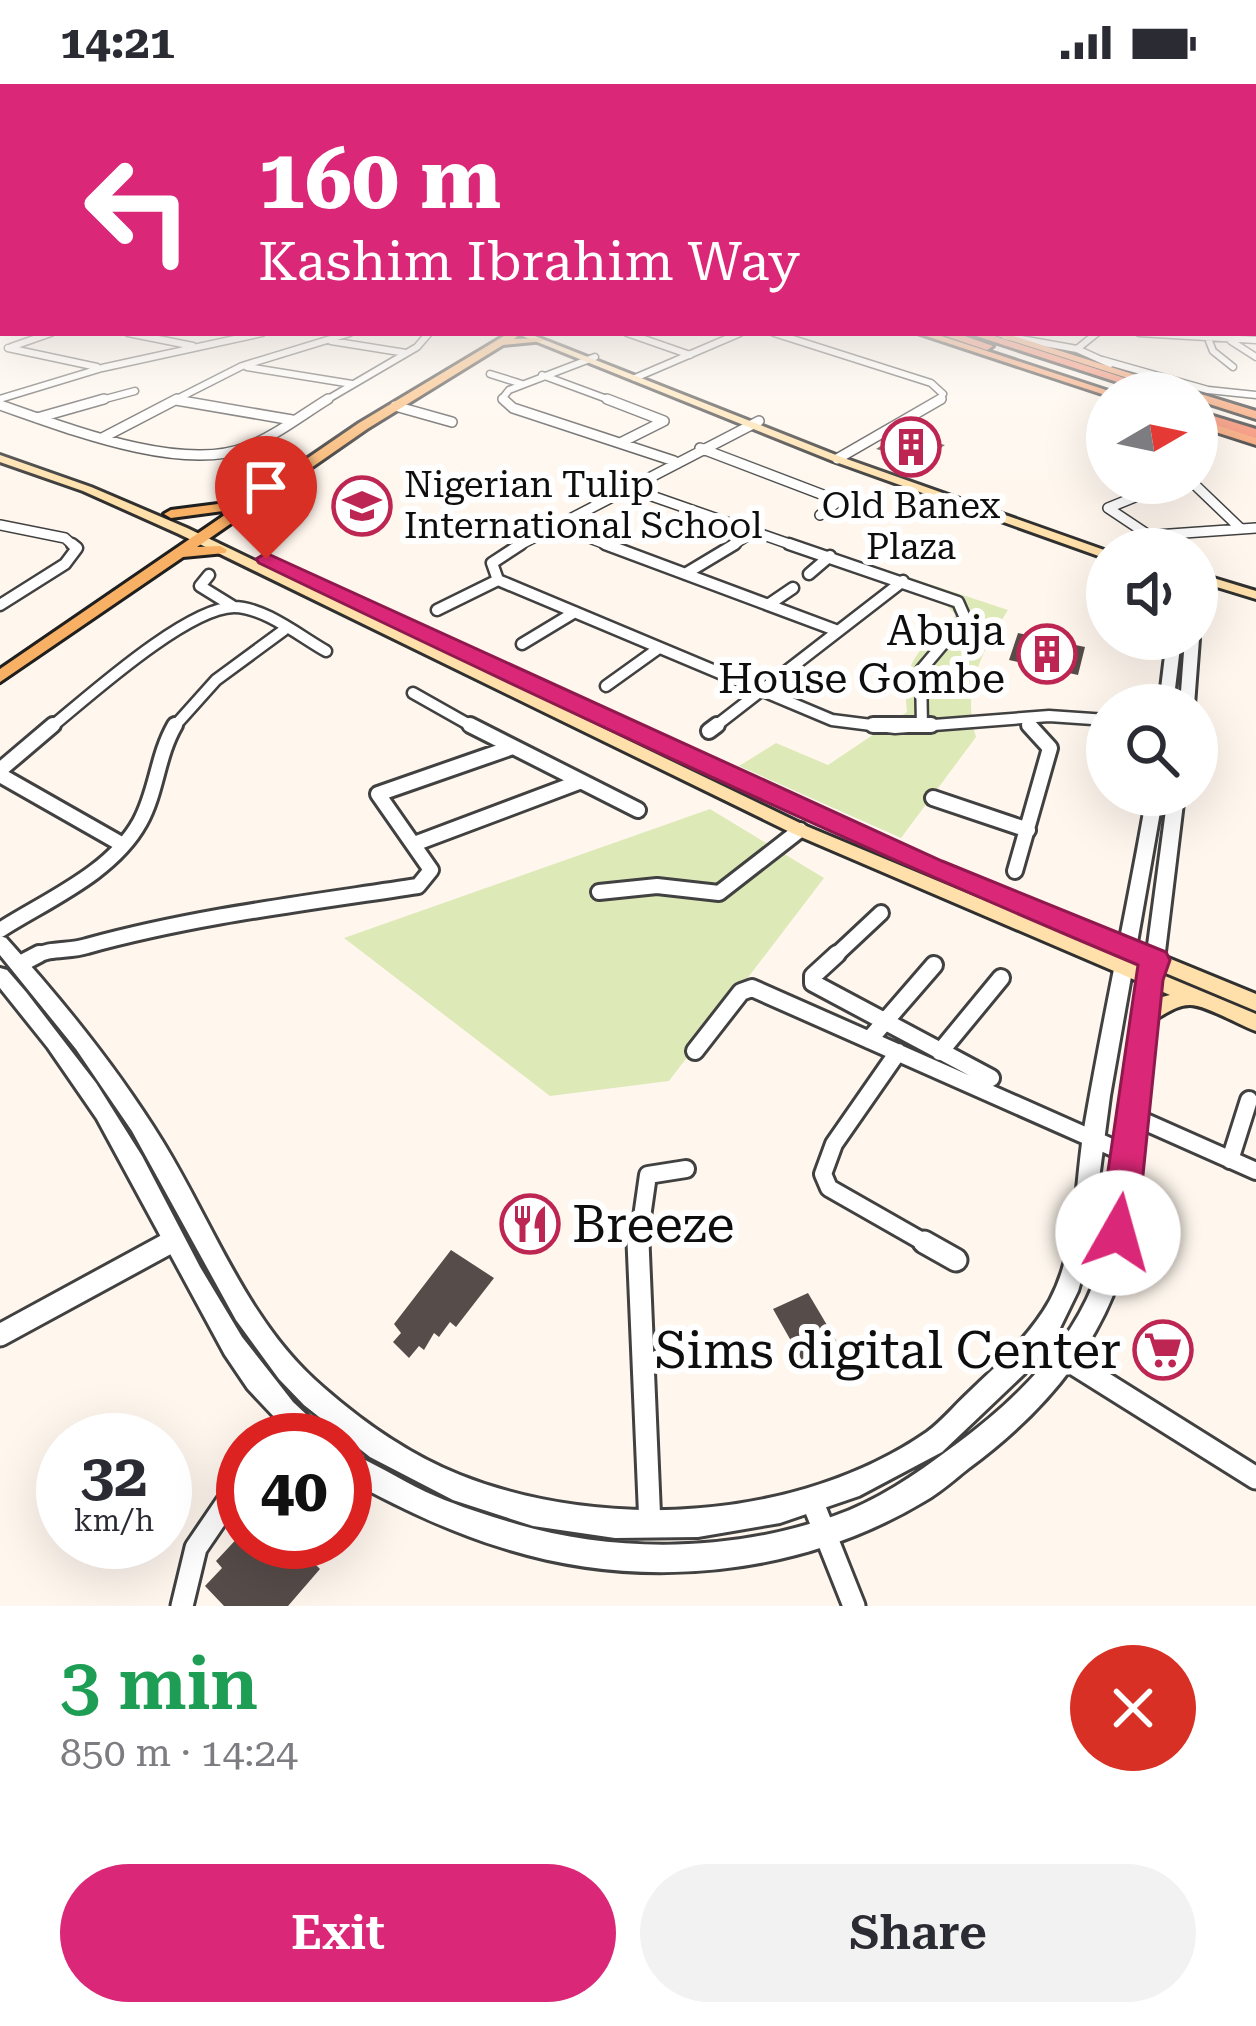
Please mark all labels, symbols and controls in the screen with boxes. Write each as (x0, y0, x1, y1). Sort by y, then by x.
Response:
text: 14:21 (60, 16, 175, 69)
text: 160 m (258, 130, 501, 228)
icon: left (60, 132, 216, 288)
text: Kashim Ibrahim Way (258, 230, 800, 293)
north arrow (1086, 372, 1218, 504)
map controls (1086, 372, 1218, 816)
building icon: Old Banex Plaza (880, 416, 942, 478)
pin (215, 436, 317, 559)
icon: arrive (233, 454, 299, 520)
place label: Nigerian Tulip International School (404, 464, 762, 547)
school or university icon: Nigerian Tulip International School (331, 475, 393, 537)
place label: Old Banex Plaza (822, 485, 1001, 568)
button: sound (1086, 528, 1218, 660)
place label: Abuja House Gombe (718, 606, 1005, 703)
building icon: Abuja House Gombe (1016, 623, 1078, 685)
button: search (1086, 684, 1218, 816)
position arrow (1055, 1170, 1181, 1296)
restaurant icon: Breeze (499, 1193, 561, 1255)
place label: Breeze (572, 1195, 735, 1254)
supermarket icon: Sims digital Center (1132, 1319, 1194, 1381)
place label: Sims digital Center (655, 1321, 1121, 1381)
speed limit sign: 40 (216, 1413, 372, 1569)
text: 32 (80, 1440, 148, 1511)
text: km/h (74, 1503, 154, 1538)
text: 3 min (60, 1642, 258, 1727)
button: close (1070, 1645, 1196, 1771)
text: 850 m · 14:24 (60, 1730, 298, 1776)
button: Exit (60, 1864, 616, 2002)
button: Share (640, 1864, 1196, 2002)

